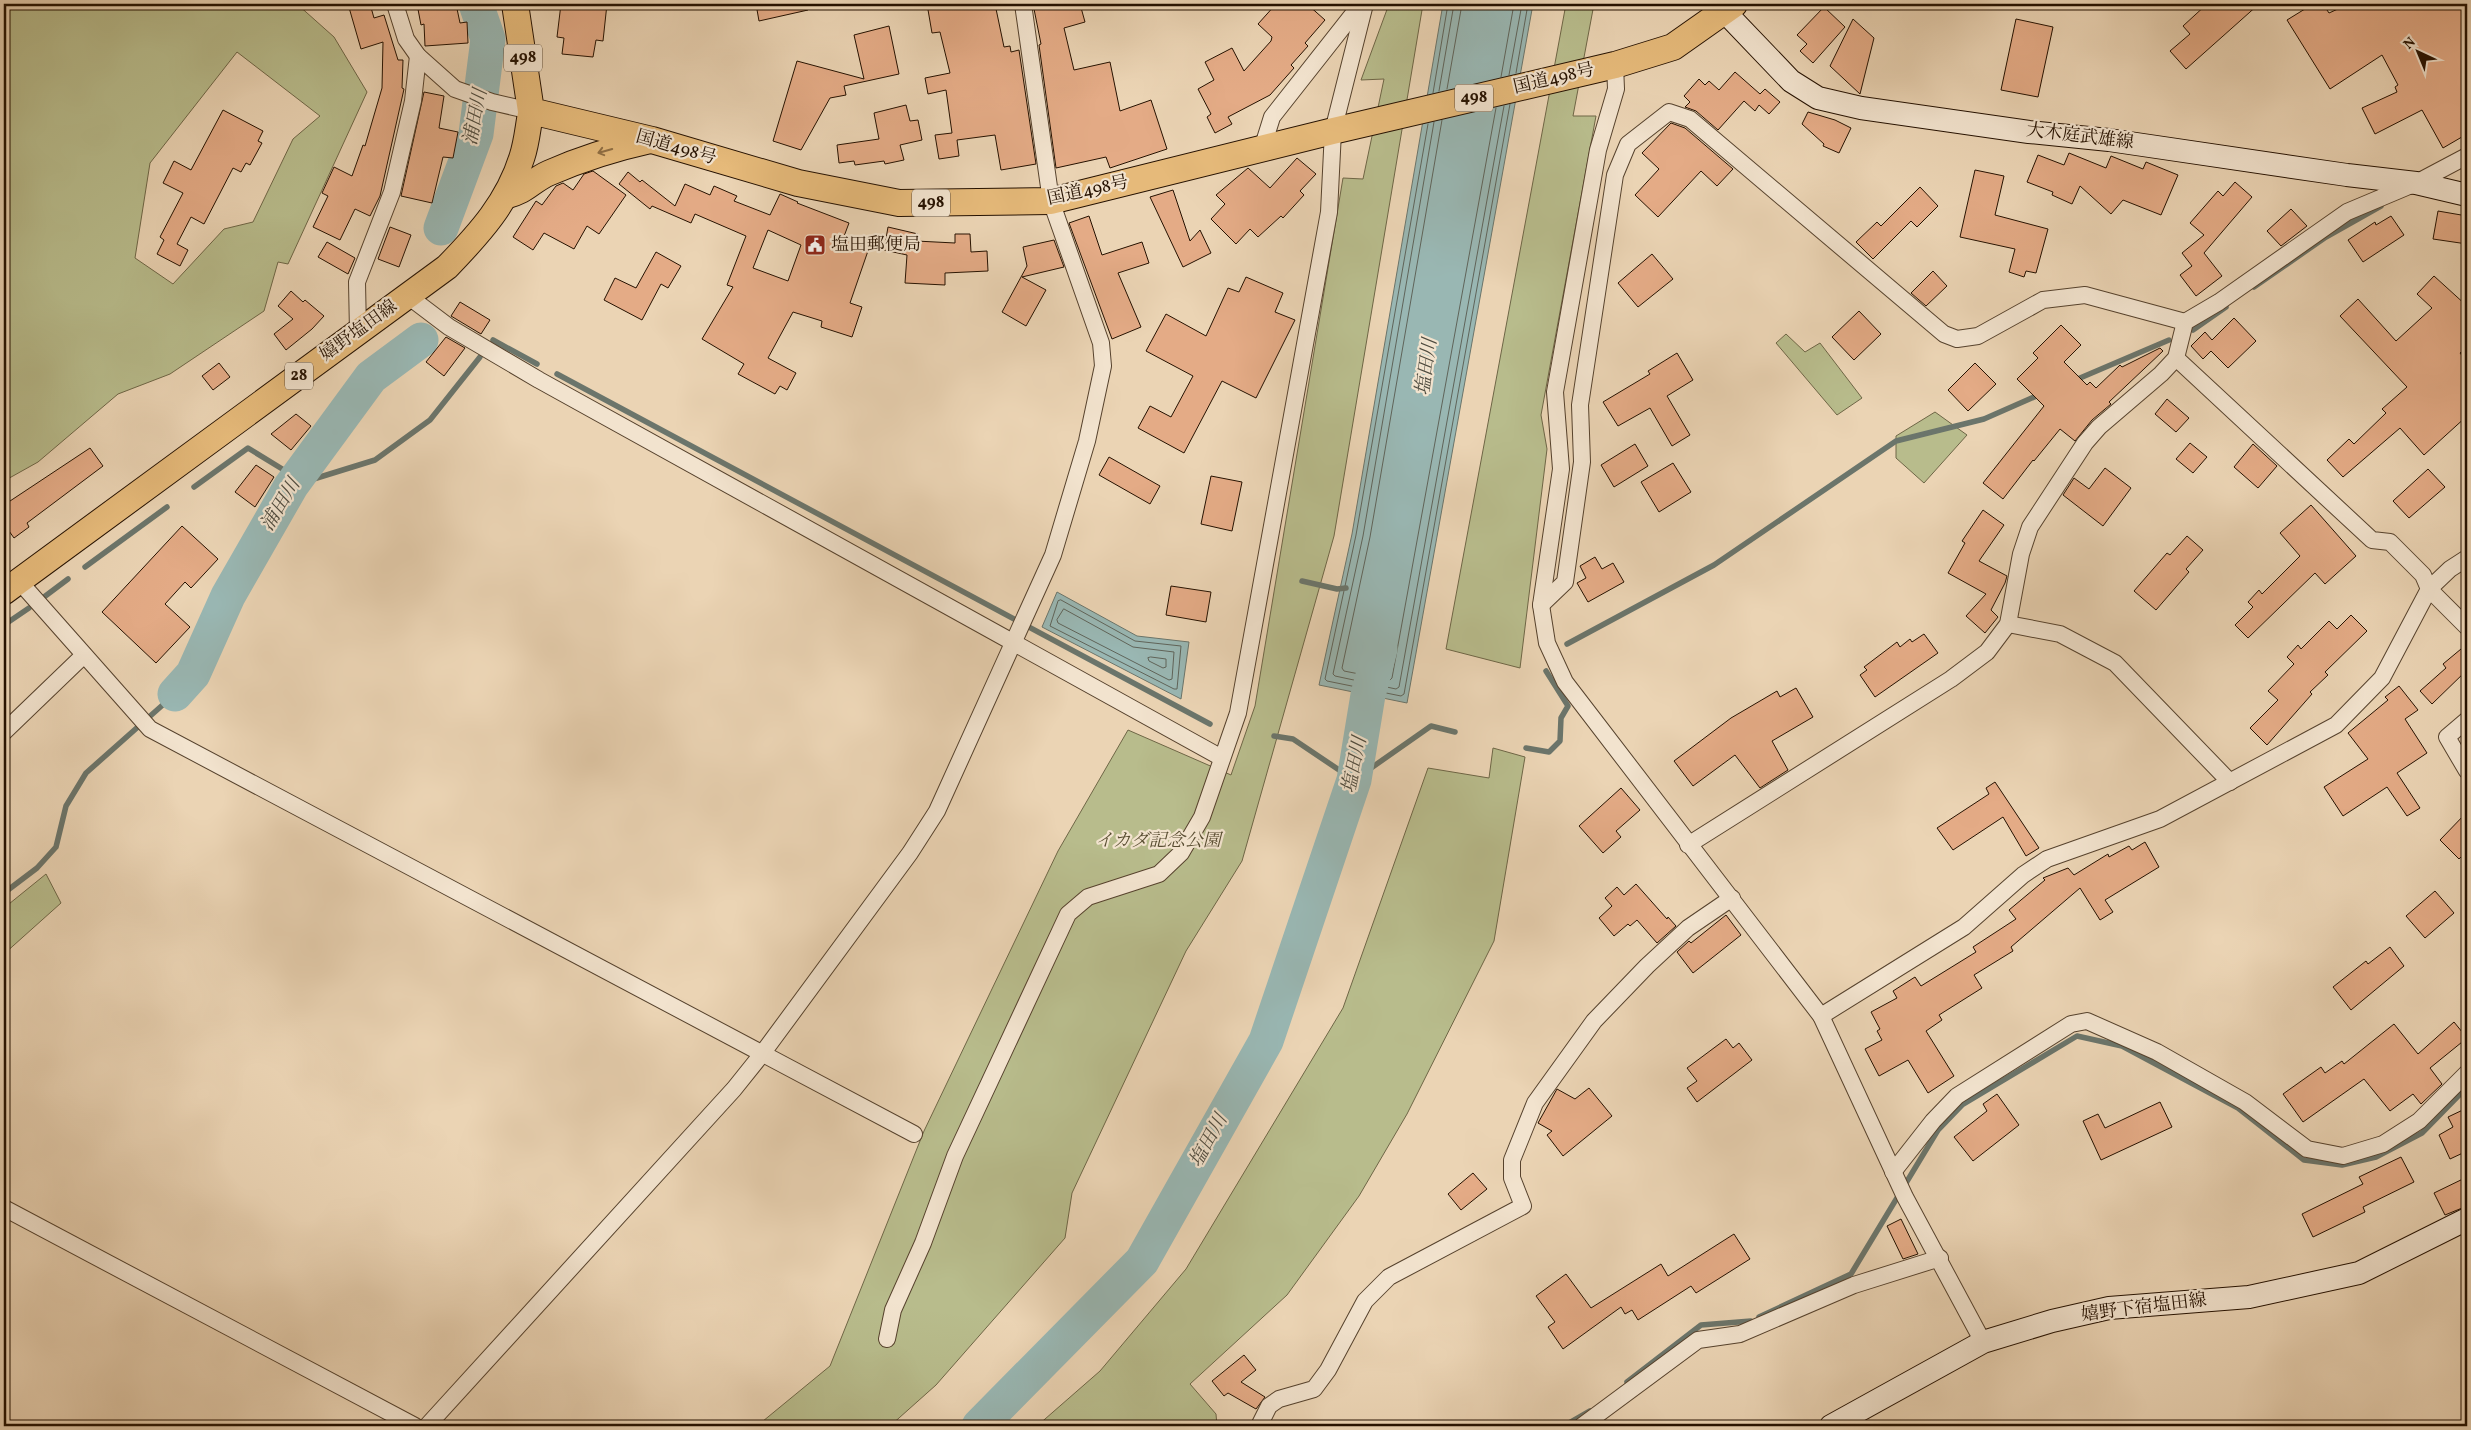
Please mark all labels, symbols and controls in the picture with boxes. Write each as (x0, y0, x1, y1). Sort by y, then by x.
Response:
north arrow (2394, 28, 2444, 78)
text: N (2400, 33, 2420, 54)
road number: 498 (504, 44, 542, 72)
street label: 国道498号 (1511, 58, 1597, 100)
water label: 浦田川 (458, 85, 495, 147)
road number: 498 (1455, 85, 1493, 112)
street label: 大木庭武雄線 (2025, 118, 2135, 156)
street label: 国道498号 (633, 125, 719, 171)
one-way arrow (597, 147, 613, 157)
street label: 国道498号 (1045, 170, 1131, 212)
road number: 498 (912, 190, 950, 217)
public building icon: 塩田郵便局 (803, 233, 827, 257)
place label: 塩田郵便局 (831, 233, 921, 258)
street label: 嬉野塩田線 (315, 294, 403, 368)
water label: 塩田川 (1410, 335, 1444, 397)
road number: 28 (285, 362, 313, 390)
water label: 浦田川 (255, 472, 308, 536)
water label: 塩田川 (1336, 732, 1374, 796)
park label: イカダ記念公園 (1095, 829, 1224, 854)
water label: 塩田川 (1184, 1108, 1235, 1172)
street label: 嬉野下宿塩田線 (2080, 1288, 2208, 1328)

